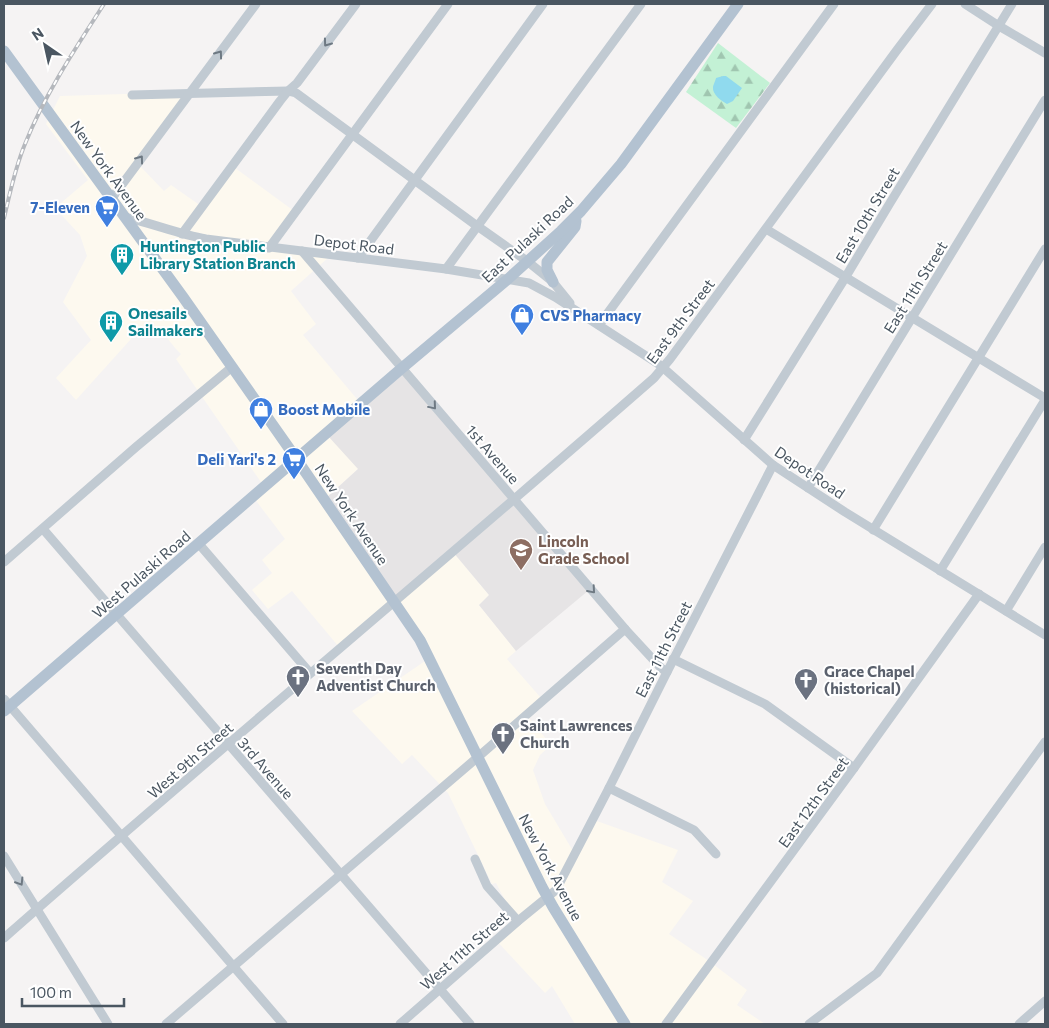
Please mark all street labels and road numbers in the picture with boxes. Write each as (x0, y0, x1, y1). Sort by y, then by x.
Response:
street label: New York Avenue (67, 117, 151, 223)
street label: East 10th Street (831, 164, 903, 266)
street label: East Pulaski Road (477, 192, 577, 286)
street label: Depot Road (313, 230, 395, 258)
street label: East 11th Street (879, 238, 951, 336)
street label: East 9th Street (642, 275, 718, 367)
street label: 1st Avenue (463, 421, 524, 487)
street label: Depot Road (771, 442, 849, 502)
street label: New York Avenue (311, 460, 393, 568)
street label: West Pulaski Road (88, 526, 194, 622)
street label: East 11th Street (631, 598, 695, 700)
street label: West 9th Street (144, 718, 236, 802)
street label: 3rd Avenue (234, 733, 298, 803)
street label: East 12th Street (774, 753, 852, 851)
street label: New York Avenue (515, 811, 587, 924)
street label: West 11th Street (416, 907, 512, 993)

